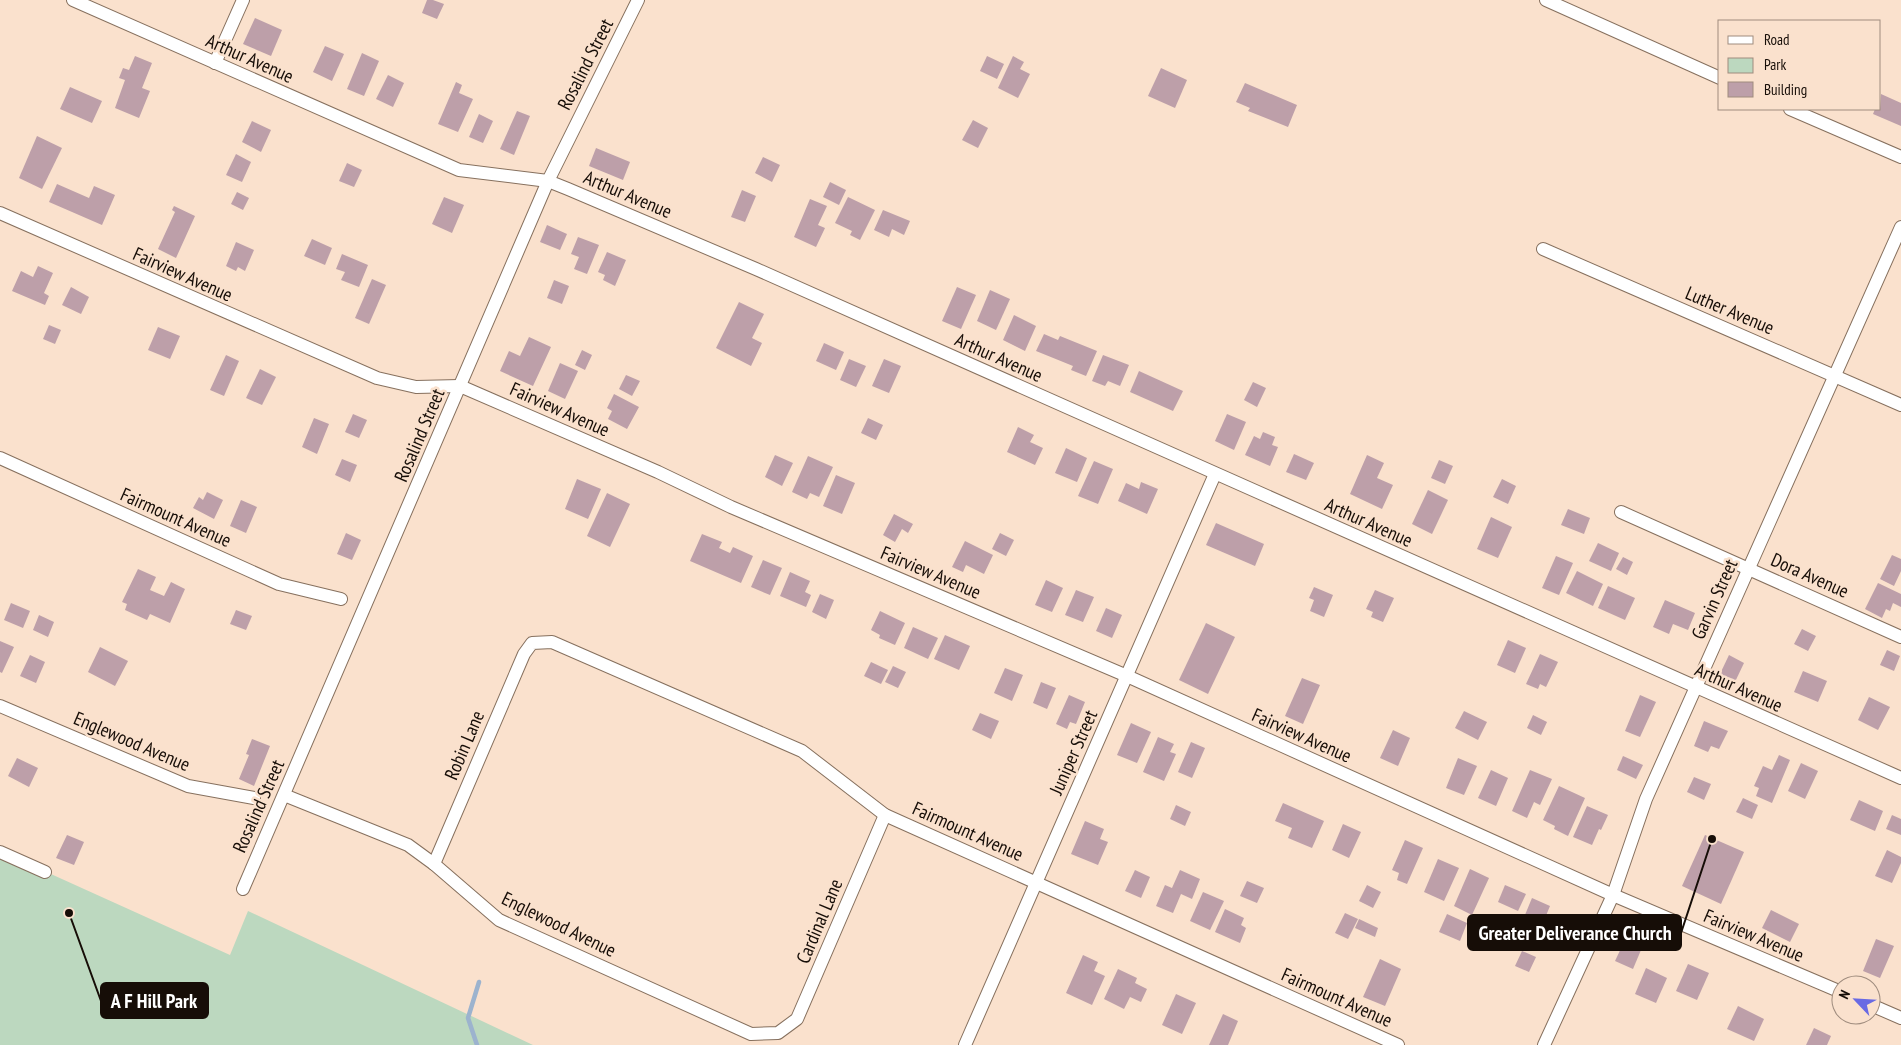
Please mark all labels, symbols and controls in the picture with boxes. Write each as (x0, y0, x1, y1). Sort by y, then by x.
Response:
street label: Rosalind Street (552, 14, 619, 114)
legend (1718, 20, 1881, 110)
street label: Arthur Avenue (203, 28, 298, 88)
text: Road (1764, 30, 1790, 49)
text: Park (1764, 55, 1786, 74)
text: Building (1764, 80, 1807, 99)
street label: Arthur Avenue (580, 165, 676, 223)
street label: Fairview Avenue (130, 241, 237, 307)
street label: Luther Avenue (1682, 281, 1778, 339)
street label: Arthur Avenue (952, 327, 1047, 387)
street label: Fairview Avenue (507, 376, 614, 442)
street label: Rosalind Street (389, 384, 450, 485)
street label: Fairmount Avenue (117, 482, 235, 552)
street label: Arthur Avenue (1322, 492, 1417, 552)
street label: Fairview Avenue (877, 540, 985, 604)
street label: Dora Avenue (1767, 547, 1853, 603)
street label: Garvin Street (1686, 554, 1743, 643)
street label: Arthur Avenue (1692, 657, 1787, 717)
street label: Fairview Avenue (1249, 702, 1356, 768)
street label: Juniper Street (1043, 705, 1103, 799)
street label: Englewood Avenue (70, 706, 194, 776)
street label: Robin Lane (439, 707, 489, 783)
street label: Rosalind Street (227, 755, 289, 856)
street label: Fairmount Avenue (909, 796, 1027, 866)
street label: Cardinal Lane (790, 875, 848, 967)
street label: Englewood Avenue (498, 886, 620, 962)
street label: Fairview Avenue (1700, 903, 1808, 967)
callout: Greater Deliverance Church (1468, 915, 1681, 950)
text: Greater Deliverance Church (1478, 920, 1672, 946)
street label: Fairmount Avenue (1278, 962, 1396, 1032)
north arrow (1831, 975, 1881, 1025)
callout: A F Hill Park (101, 983, 208, 1018)
text: N (1834, 987, 1854, 1002)
text: A F Hill Park (110, 988, 198, 1014)

